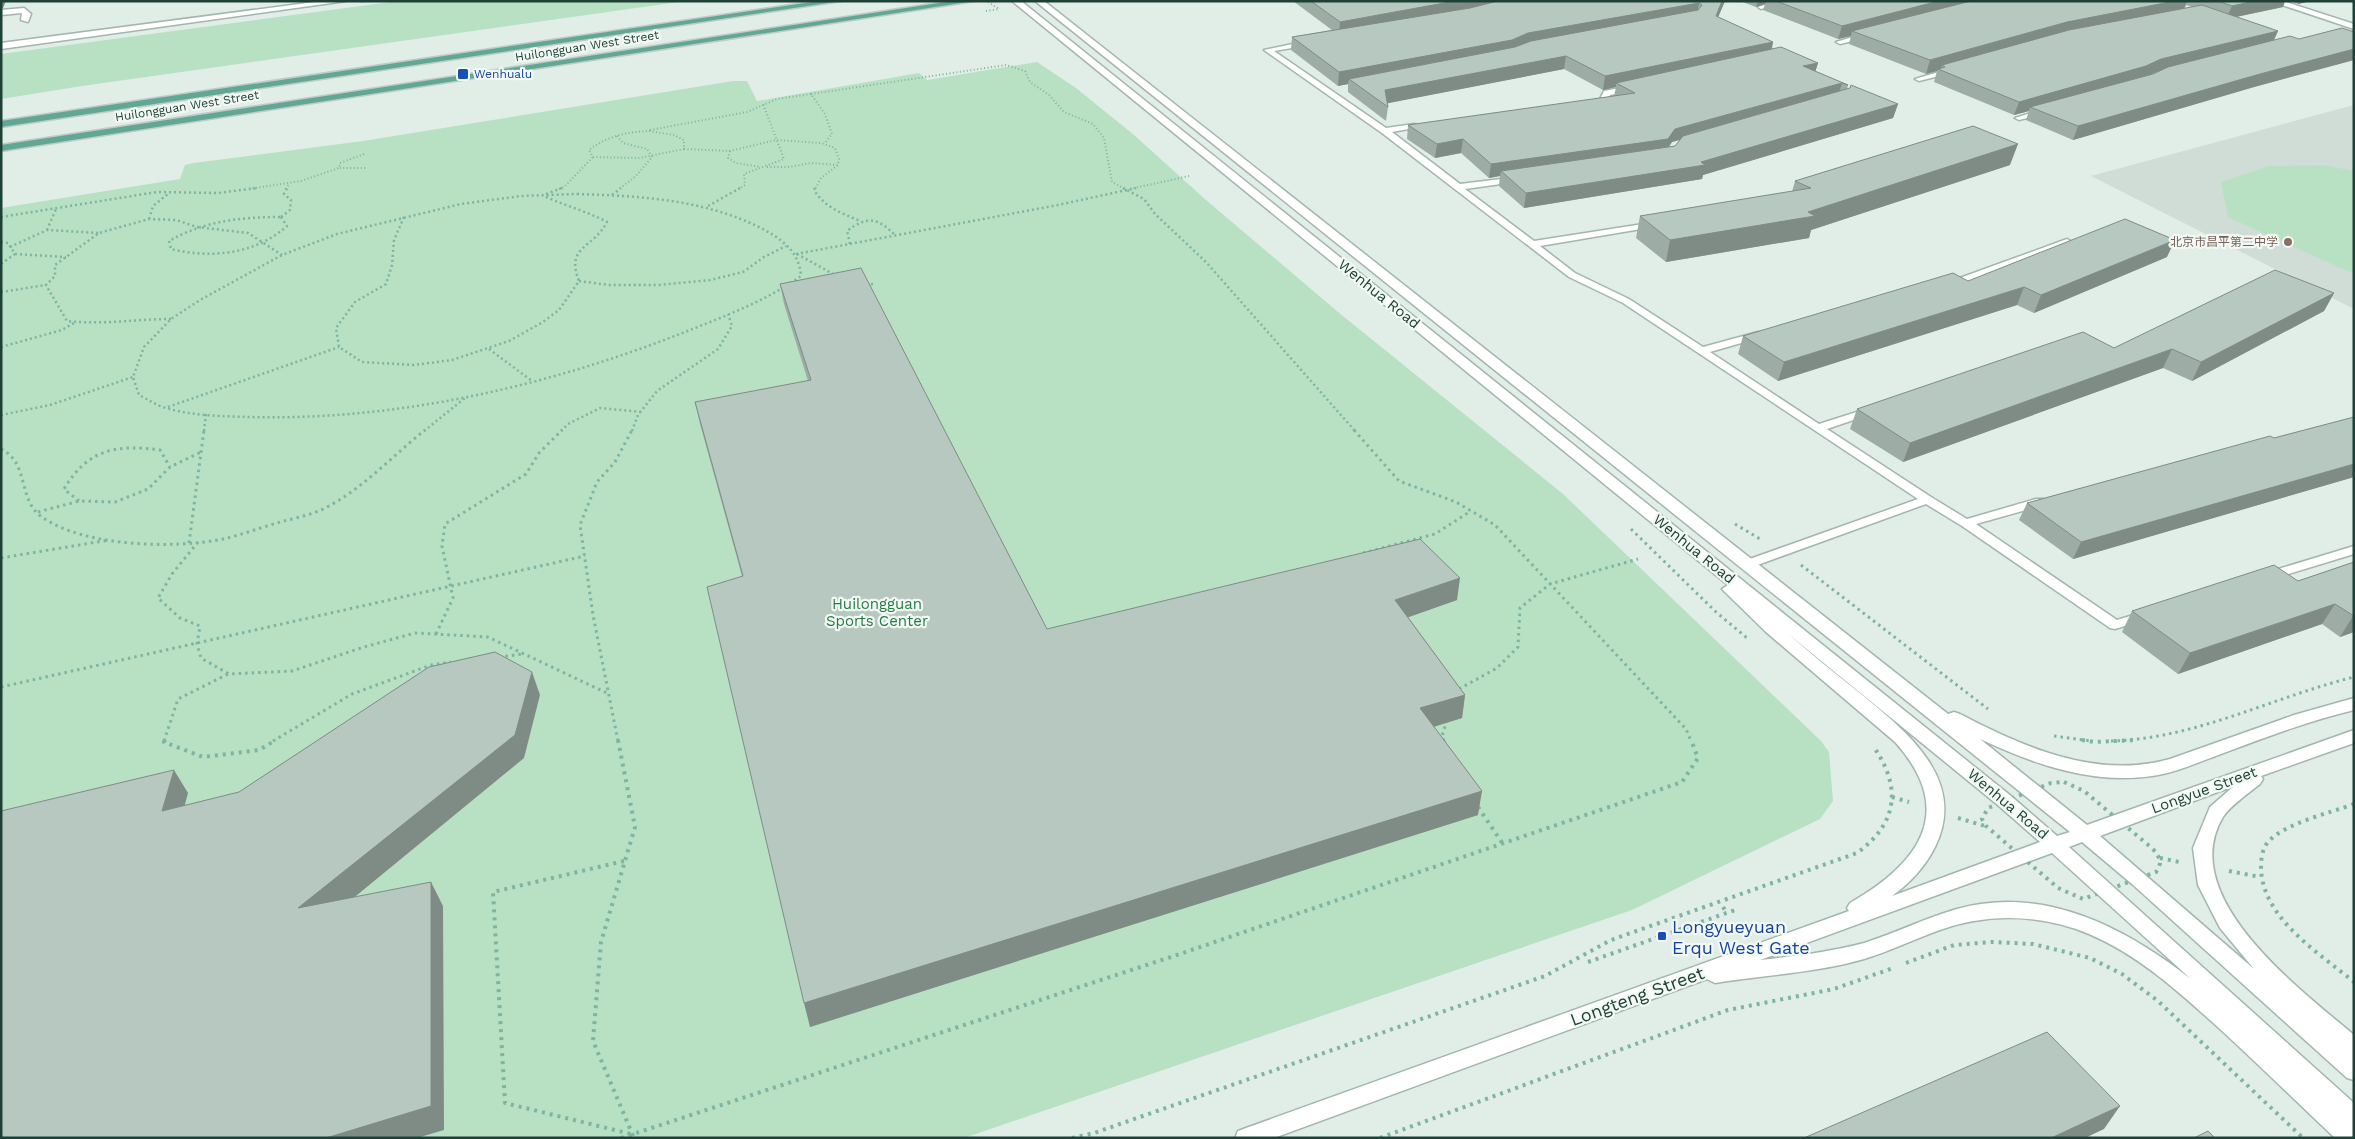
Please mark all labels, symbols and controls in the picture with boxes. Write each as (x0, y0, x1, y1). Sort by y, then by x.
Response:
street label: Huilongguan West Street (514, 28, 660, 64)
marker: Wenhualu (456, 67, 470, 81)
place label: Wenhualu (474, 67, 532, 81)
street label: Huilongguan West Street (114, 88, 260, 124)
place label: 北京市昌平第二中学 (2170, 235, 2278, 249)
marker: 北京市昌平第二中学 (2282, 236, 2294, 248)
street label: Wenhua Road (1334, 255, 1424, 333)
street label: Wenhua Road (1649, 510, 1739, 588)
park label: Huilongguan Sports Center (826, 595, 928, 630)
street label: Longyue Street (2149, 762, 2260, 817)
street label: Wenhua Road (1964, 765, 2052, 843)
place label: Longyueyuan Erqu West Gate (1672, 916, 1810, 958)
marker: Longyueyuan Erqu West Gate (1656, 930, 1668, 942)
street label: Longteng Street (1567, 962, 1707, 1030)

